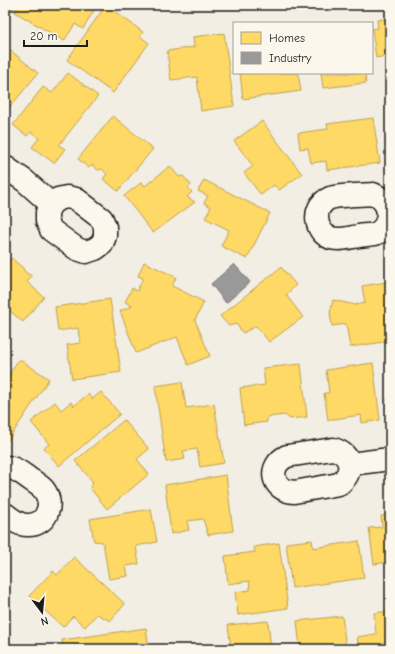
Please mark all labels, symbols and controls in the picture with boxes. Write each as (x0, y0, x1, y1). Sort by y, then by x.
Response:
scale bar (24, 22, 87, 48)
legend (233, 22, 373, 74)
text: 20 m (30, 29, 58, 43)
text: Homes (269, 31, 305, 45)
text: Industry (269, 51, 312, 65)
north arrow (22, 592, 62, 632)
text: N (39, 614, 50, 628)

